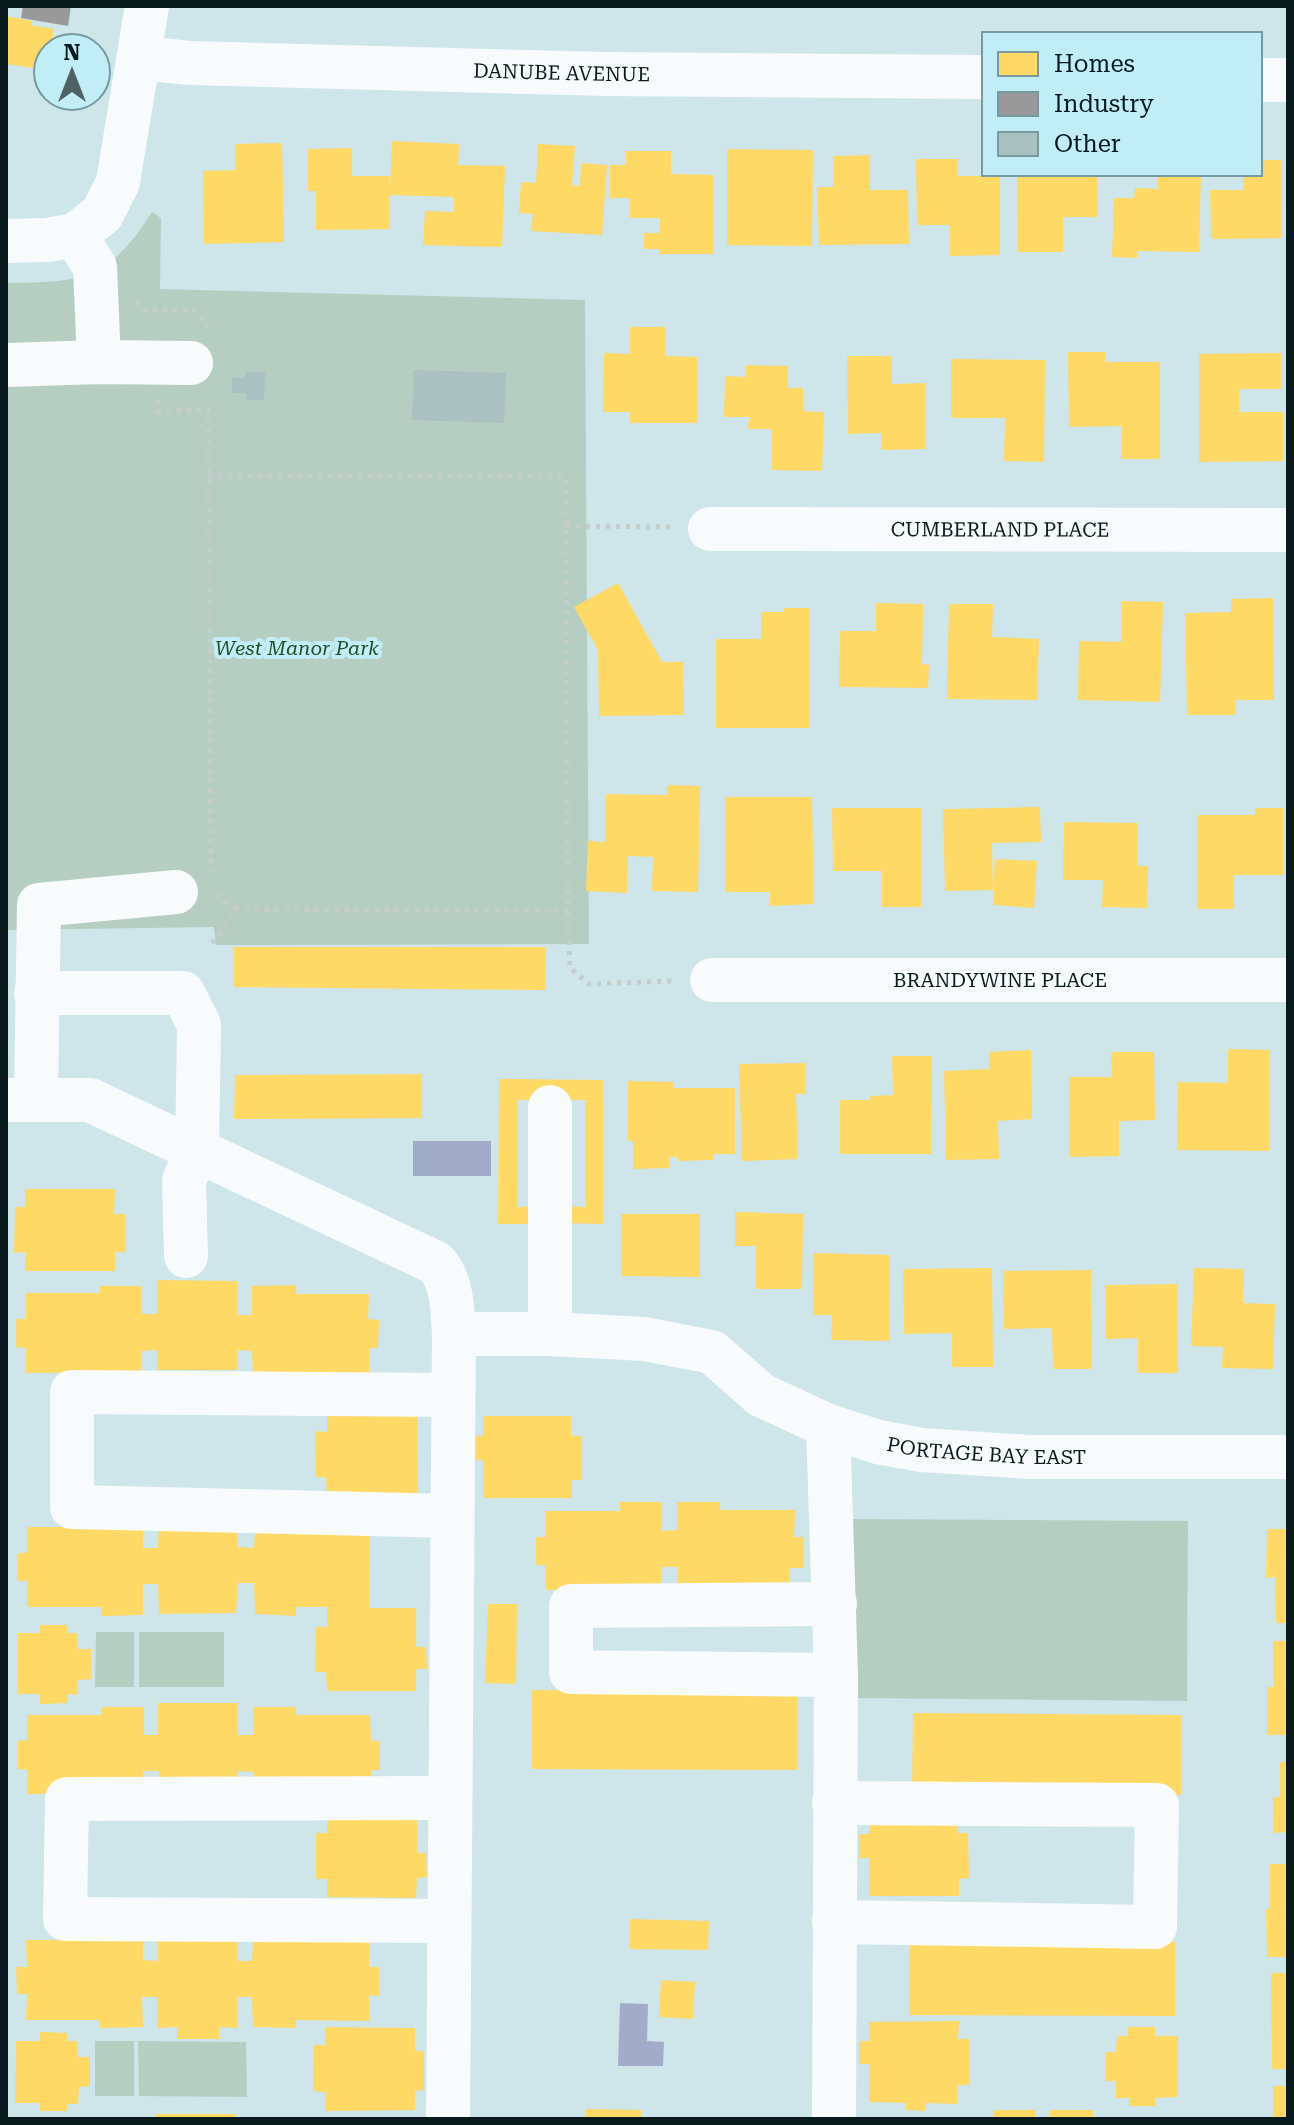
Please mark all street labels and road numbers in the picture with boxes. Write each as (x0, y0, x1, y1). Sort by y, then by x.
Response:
street label: DANUBE AVENUE (473, 58, 650, 86)
street label: CUMBERLAND PLACE (891, 517, 1109, 542)
street label: BRANDYWINE PLACE (893, 968, 1107, 992)
street label: PORTAGE BAY EAST (885, 1432, 1086, 1469)

